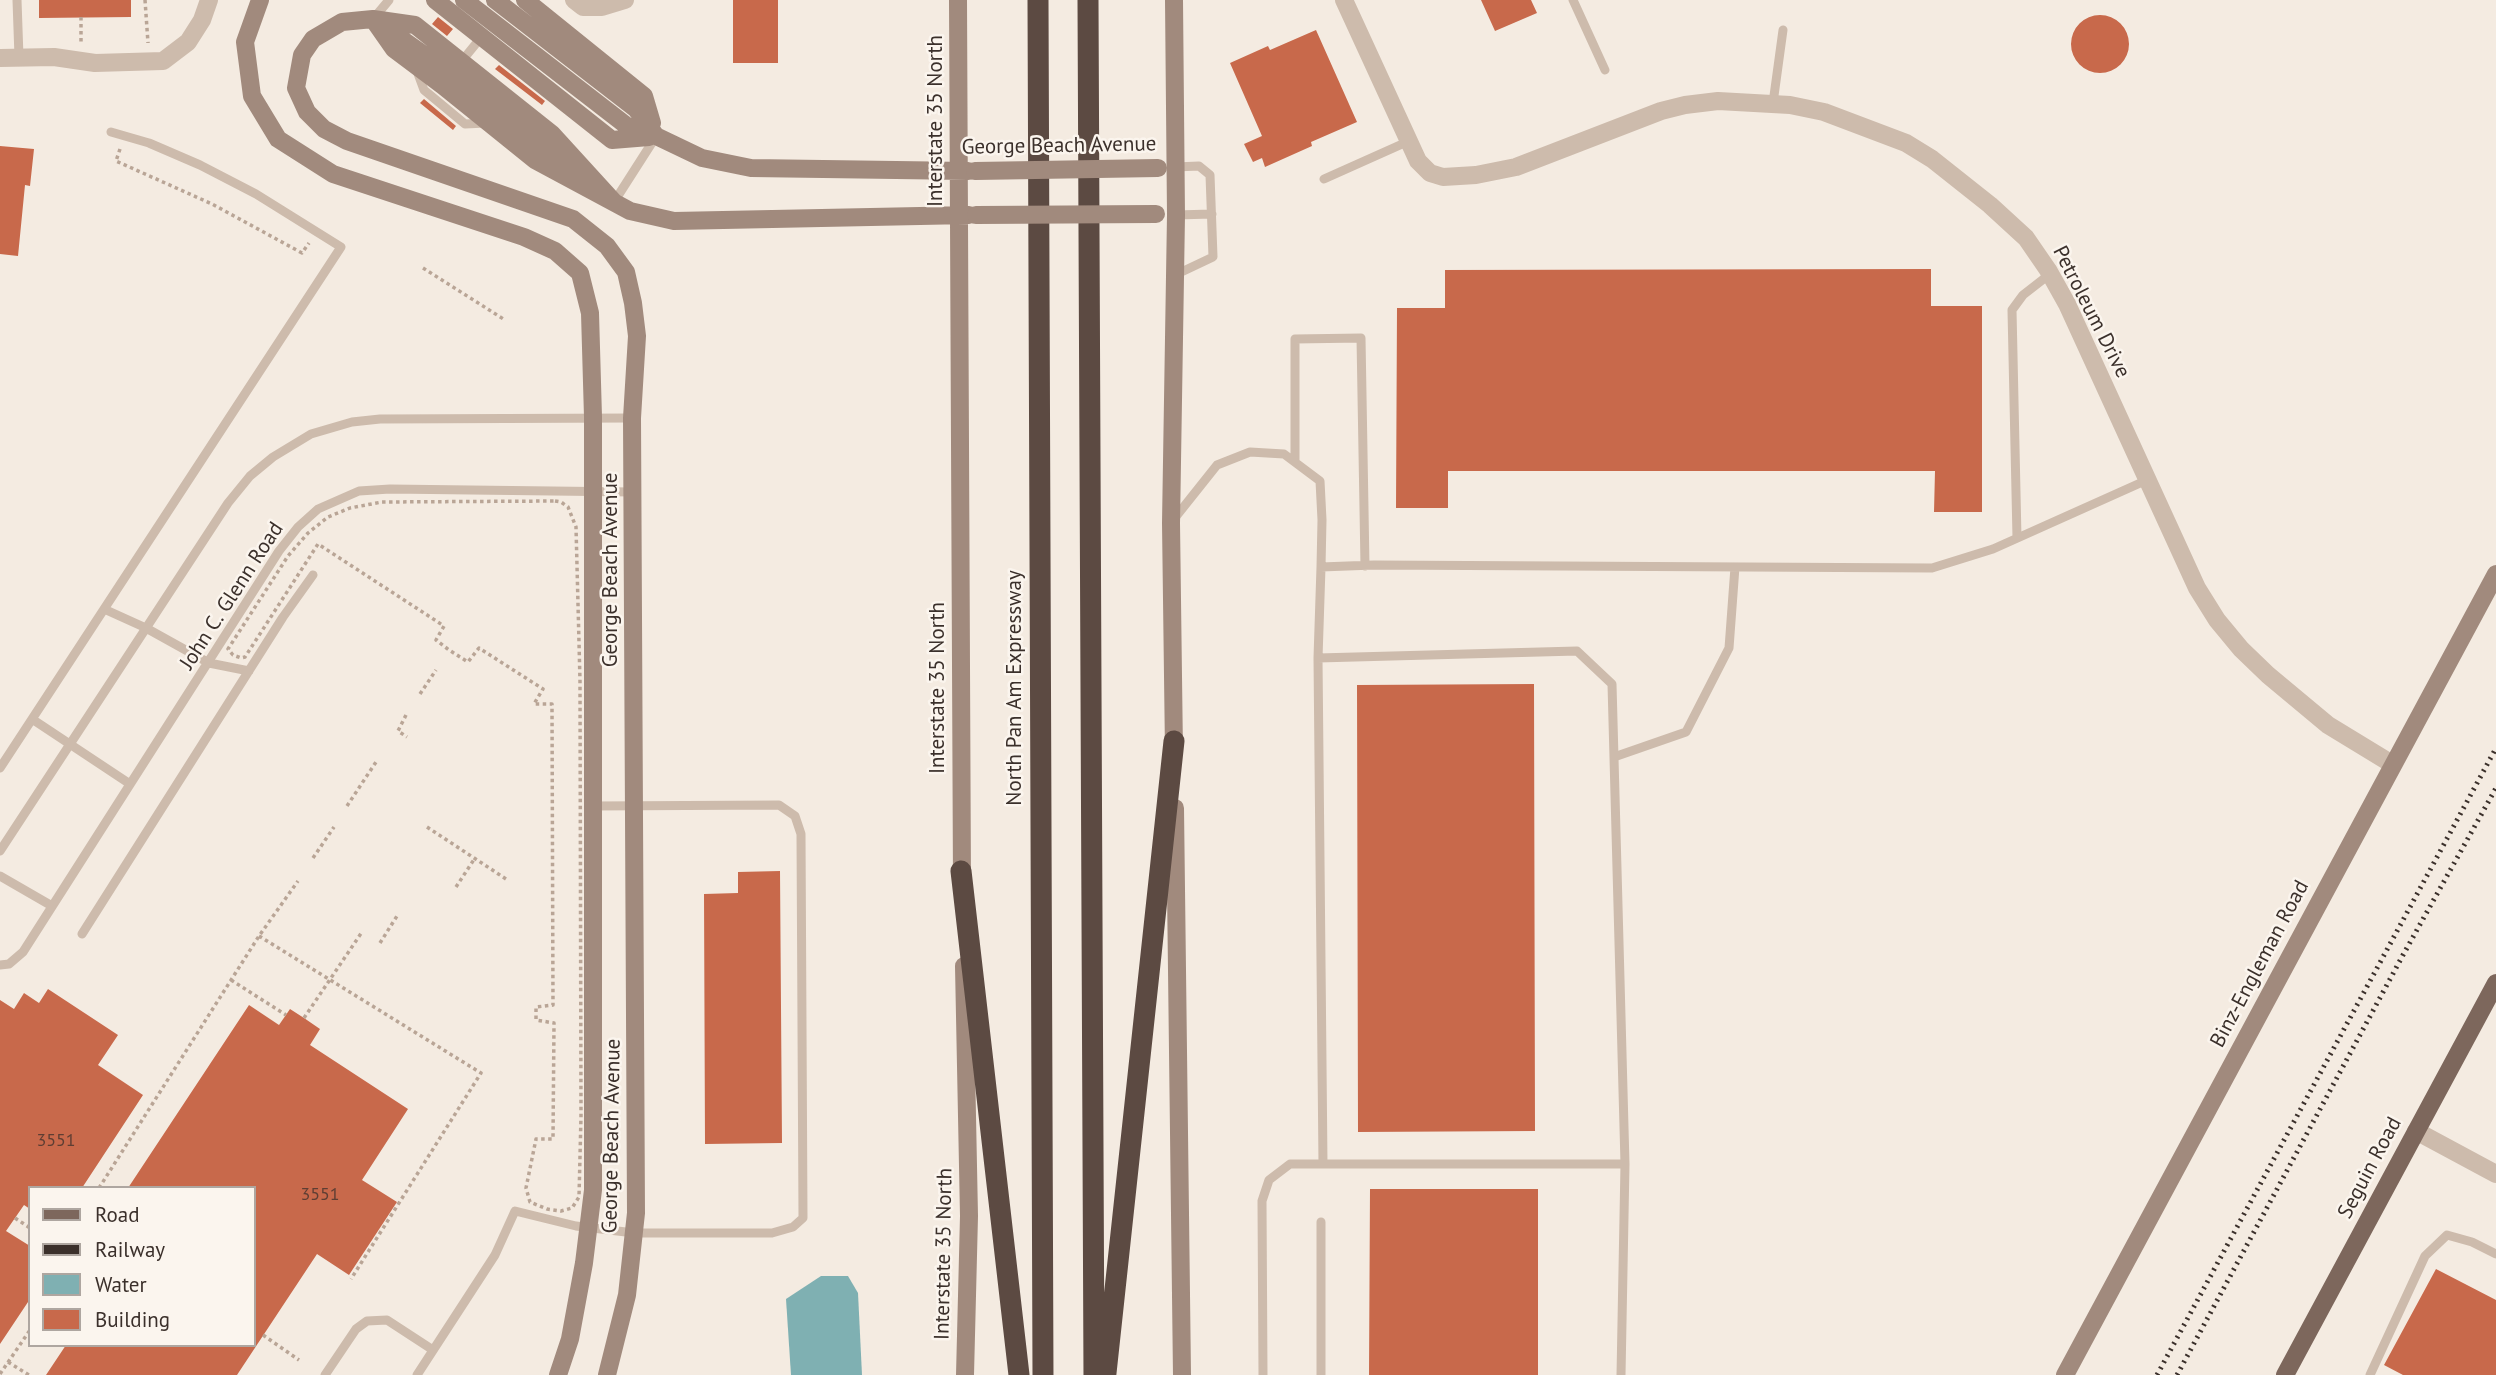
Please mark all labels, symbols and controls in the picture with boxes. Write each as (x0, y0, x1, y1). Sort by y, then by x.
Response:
street label: Interstate 35 North (923, 35, 949, 207)
street label: George Beach Avenue (961, 132, 1157, 160)
street label: Petroleum Drive (2047, 242, 2135, 382)
street label: George Beach Avenue (598, 473, 624, 667)
street label: John C. Glenn Road (175, 518, 289, 674)
street label: North Pan Am Expressway (1002, 570, 1028, 806)
street label: Interstate 35 North (925, 602, 951, 774)
street label: Binz-Engleman Road (2205, 876, 2315, 1052)
street label: George Beach Avenue (598, 1038, 626, 1234)
street label: Seguin Road (2333, 1113, 2407, 1223)
house number: 3551 (36, 1130, 76, 1152)
street label: Interstate 35 North (930, 1168, 958, 1340)
house number: 3551 (300, 1184, 340, 1206)
legend (28, 1186, 256, 1347)
text: Road (95, 1201, 139, 1228)
text: Railway (95, 1236, 165, 1263)
text: Water (95, 1271, 147, 1298)
text: Building (95, 1306, 170, 1333)

